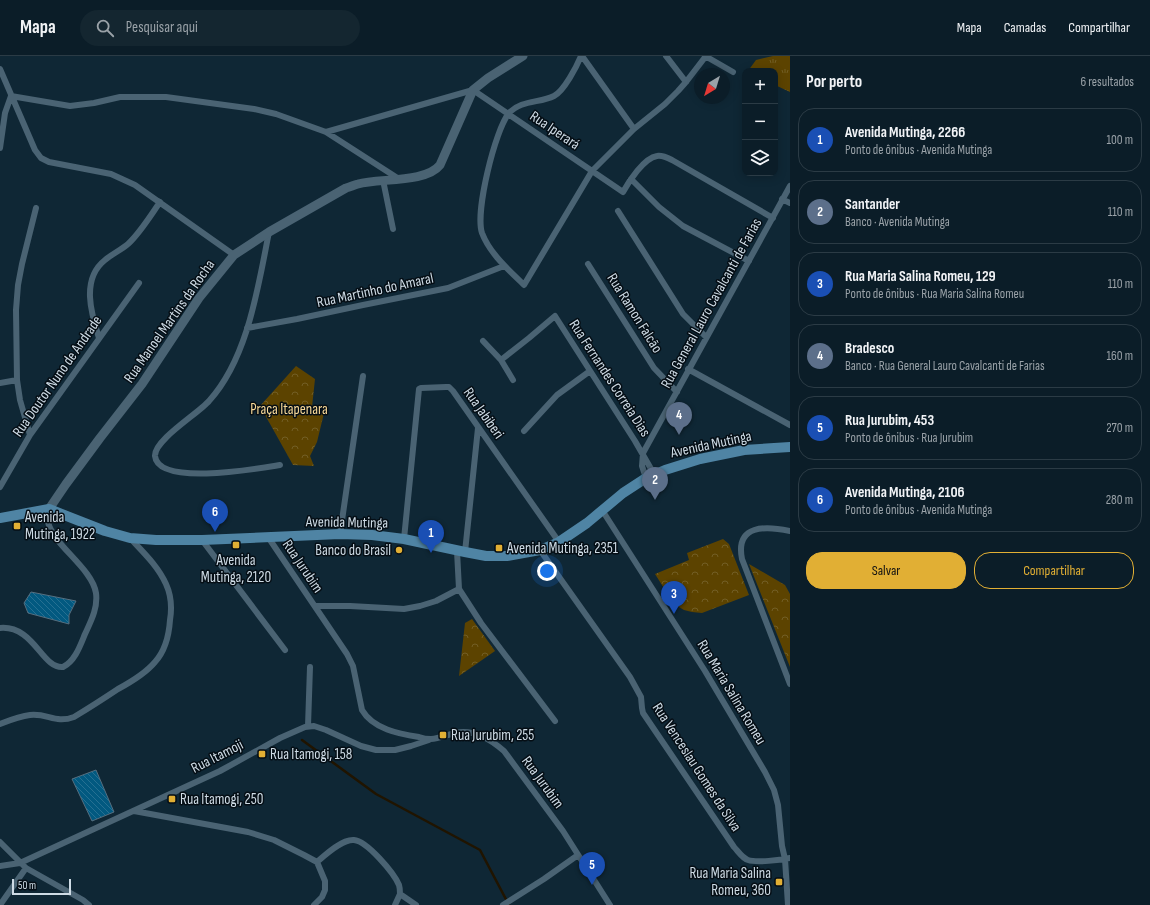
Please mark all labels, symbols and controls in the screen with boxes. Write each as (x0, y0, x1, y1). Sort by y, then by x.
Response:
search box (80, 10, 360, 46)
text: Mapa (20, 16, 56, 39)
icon: search (94, 17, 116, 39)
text: Pesquisar aqui (126, 18, 198, 37)
text: Mapa (957, 19, 982, 36)
text: Camadas (1004, 19, 1046, 36)
text: Compartilhar (1068, 19, 1130, 36)
north arrow (694, 68, 730, 104)
map controls (742, 68, 778, 176)
button: + (742, 68, 778, 104)
text: Por perto (806, 72, 862, 92)
text: 6 resultados (1081, 74, 1134, 90)
button: − (742, 104, 778, 140)
street label: Rua Iperará (526, 107, 584, 154)
text: Avenida Mutinga, 2266 (845, 123, 965, 142)
text: 1 (817, 132, 823, 148)
text: 100 m (1106, 132, 1133, 148)
button: layers (742, 140, 778, 176)
text: Ponto de ônibus · Avenida Mutinga (845, 142, 992, 158)
text: Santander (845, 195, 900, 214)
text: 2 (817, 204, 823, 220)
text: 110 m (1108, 204, 1133, 220)
text: Banco · Avenida Mutinga (845, 214, 950, 230)
street label: Rua General Lauro Cavalcanti de Farias (657, 215, 766, 392)
street label: Rua Manoel Martins da Rocha (120, 256, 219, 387)
text: Rua Maria Salina Romeu, 129 (845, 267, 996, 286)
street label: Rua Martinho do Amaral (315, 269, 435, 312)
street label: Rua Ramon Falcão (603, 270, 667, 357)
text: 3 (817, 276, 823, 292)
text: 110 m (1108, 276, 1133, 292)
text: Ponto de ônibus · Rua Maria Salina Romeu (845, 286, 1024, 302)
street label: Rua Doutor Nuno de Andrade (8, 312, 106, 441)
street label: Rua Fernandes Correia Dias (565, 316, 655, 440)
text: Bradesco (845, 339, 894, 358)
text: 4 (817, 348, 823, 364)
text: 160 m (1107, 348, 1133, 364)
text: Banco · Rua General Lauro Cavalcanti de Farias (845, 358, 1045, 374)
street label: Rua Jabiberi (459, 384, 508, 443)
park label: Praça Itapenara (250, 400, 328, 419)
pin: 4 (666, 402, 692, 435)
text: Rua Jurubim, 453 (845, 411, 934, 430)
text: 5 (817, 420, 823, 436)
text: 270 m (1106, 420, 1133, 436)
street label: Avenida Mutinga (668, 427, 753, 463)
text: Ponto de ônibus · Rua Jurubim (845, 430, 973, 446)
pin: 2 (642, 467, 668, 500)
text: Avenida Mutinga, 2106 (845, 483, 965, 502)
text: 6 (817, 492, 823, 508)
text: 280 m (1106, 492, 1133, 508)
pin: 6 (202, 499, 228, 532)
text: Ponto de ônibus · Avenida Mutinga (845, 502, 992, 518)
place label: Avenida Mutinga, 1922 (24, 508, 95, 544)
street label: Avenida Mutinga (305, 512, 388, 533)
pin: 1 (418, 520, 444, 553)
marker: Avenida Mutinga, 1922 (12, 521, 22, 531)
street label: Rua Jurubim (278, 536, 327, 596)
place label: Avenida Mutinga, 2351 (506, 539, 619, 558)
marker: Avenida Mutinga, 2120 (231, 540, 241, 550)
place label: Banco do Brasil (315, 541, 391, 560)
marker: Avenida Mutinga, 2351 (494, 543, 504, 553)
marker: Banco do Brasil (394, 545, 404, 555)
place label: Avenida Mutinga, 2120 (201, 551, 271, 587)
button: Salvar (806, 552, 966, 589)
button: Compartilhar (974, 552, 1134, 589)
your location (537, 561, 557, 581)
pin: 3 (661, 581, 687, 614)
street label: Rua Maria Salina Romeu (693, 636, 770, 748)
street label: Rua Venceslau Gomes da Silva (648, 699, 745, 835)
place label: Rua Jurubim, 255 (451, 726, 534, 745)
marker: Rua Jurubim, 255 (438, 730, 448, 740)
street label: Rua Itamoji (188, 735, 247, 778)
place label: Rua Itamogi, 158 (270, 745, 352, 764)
marker: Rua Itamogi, 158 (257, 749, 267, 759)
street label: Rua Jurubim (517, 752, 568, 812)
place label: Rua Itamogi, 250 (180, 790, 263, 809)
marker: Rua Itamogi, 250 (167, 794, 177, 804)
pin: 5 (579, 852, 605, 885)
place label: Rua Maria Salina Romeu, 360 (689, 864, 771, 900)
scale bar (12, 877, 71, 896)
marker: Rua Maria Salina Romeu, 360 (774, 877, 784, 887)
text: 50 m (18, 879, 36, 892)

